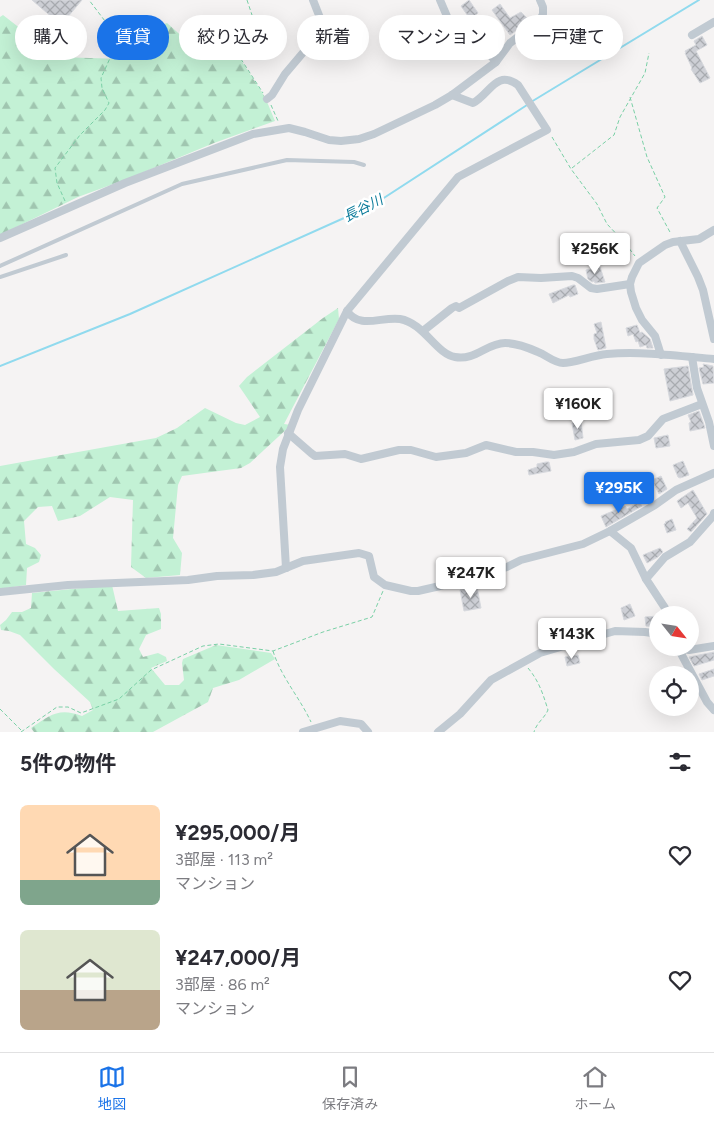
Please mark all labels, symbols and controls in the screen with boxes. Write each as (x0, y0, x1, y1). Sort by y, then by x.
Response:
chip: 購入 (15, 15, 87, 60)
chip: 賃貸 (97, 15, 169, 60)
chip: 絞り込み (179, 15, 287, 60)
chip: 新着 (297, 15, 369, 60)
chip: マンション (379, 15, 505, 60)
chip: 一戸建て (515, 15, 623, 60)
water label: 長谷川 (341, 190, 388, 226)
pin: ¥256K (560, 232, 630, 275)
text: ¥256K (571, 239, 619, 258)
pin: ¥160K (543, 388, 613, 430)
text: ¥160K (555, 394, 601, 413)
pin: ¥295K (584, 472, 654, 514)
text: ¥295K (595, 478, 643, 497)
pin: ¥247K (436, 556, 506, 599)
text: ¥247K (447, 563, 495, 582)
north arrow (649, 606, 699, 656)
map controls (649, 606, 699, 716)
pin: ¥143K (537, 618, 607, 660)
text: ¥143K (549, 624, 595, 643)
button: locate (649, 666, 699, 716)
icon: filters (666, 748, 694, 776)
text: 5件の物件 (20, 751, 116, 776)
text: ¥295,000/月 (175, 820, 300, 845)
icon: home (60, 825, 120, 885)
icon: heart (666, 841, 694, 869)
text: 3部屋 · 113 m² (175, 850, 273, 869)
text: マンション (175, 874, 255, 893)
text: ¥247,000/月 (175, 945, 301, 970)
icon: home (60, 950, 120, 1010)
icon: heart (666, 966, 694, 994)
text: 3部屋 · 86 m² (175, 975, 270, 994)
text: マンション (175, 999, 255, 1018)
tab: 地図 (98, 1063, 126, 1113)
tab: 保存済み (322, 1063, 378, 1113)
tab: ホーム (574, 1063, 616, 1113)

